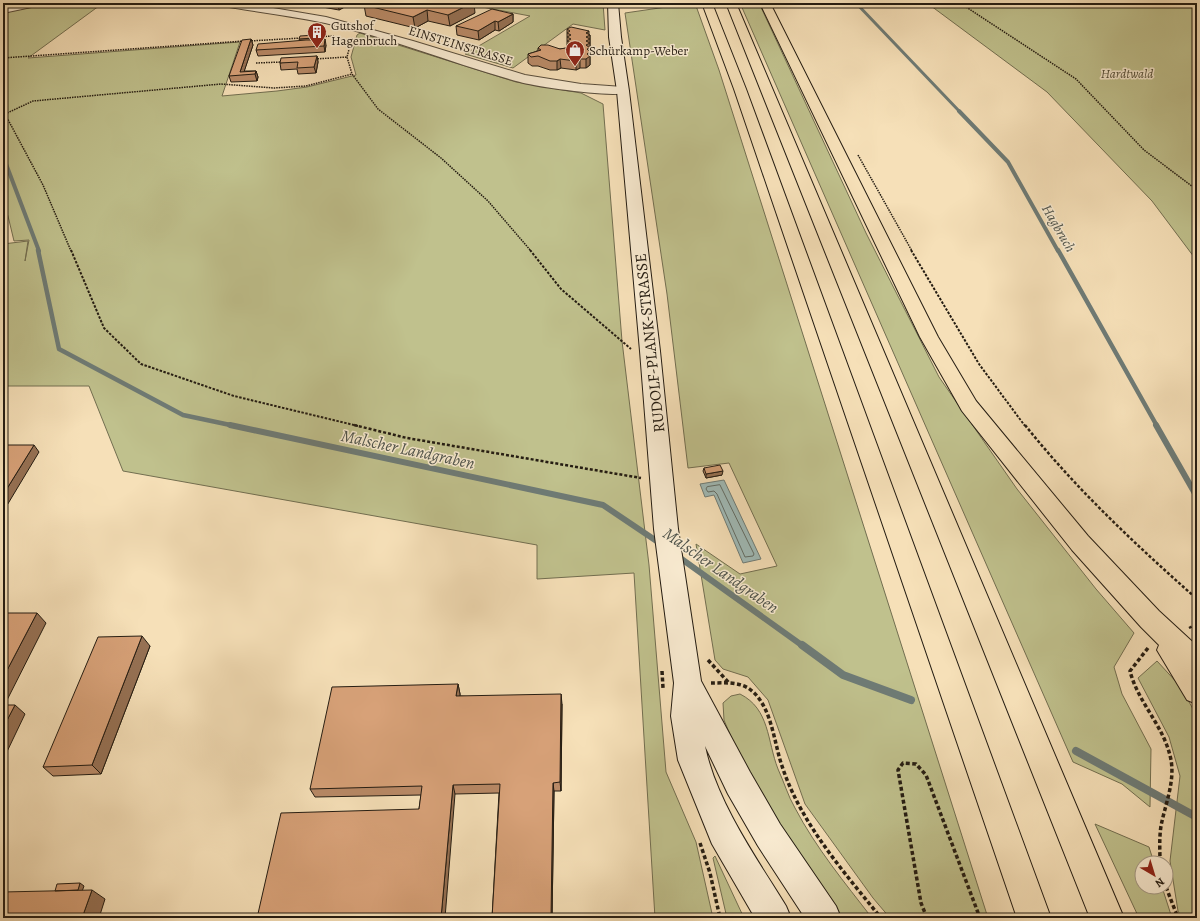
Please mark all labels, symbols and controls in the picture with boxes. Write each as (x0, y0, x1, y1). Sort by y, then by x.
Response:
place label: Gutshof Hagenbruch (331, 17, 397, 49)
building icon: Gutshof Hagenbruch (306, 21, 328, 49)
street label: EINSTEINSTRASSE (407, 21, 515, 69)
shop icon: Schürkamp-Weber (564, 39, 586, 67)
place label: Schürkamp-Weber (589, 42, 688, 59)
park label: Hardtwald (1101, 65, 1153, 82)
water label: Hagbruch (1037, 201, 1080, 256)
street label: RUDOLF-PLANK-STRASSE (630, 252, 670, 434)
water label: Malscher Landgraben (339, 424, 477, 475)
water label: Malscher Landgraben (658, 522, 783, 619)
north arrow (1134, 855, 1174, 895)
text: N (1152, 874, 1168, 891)

